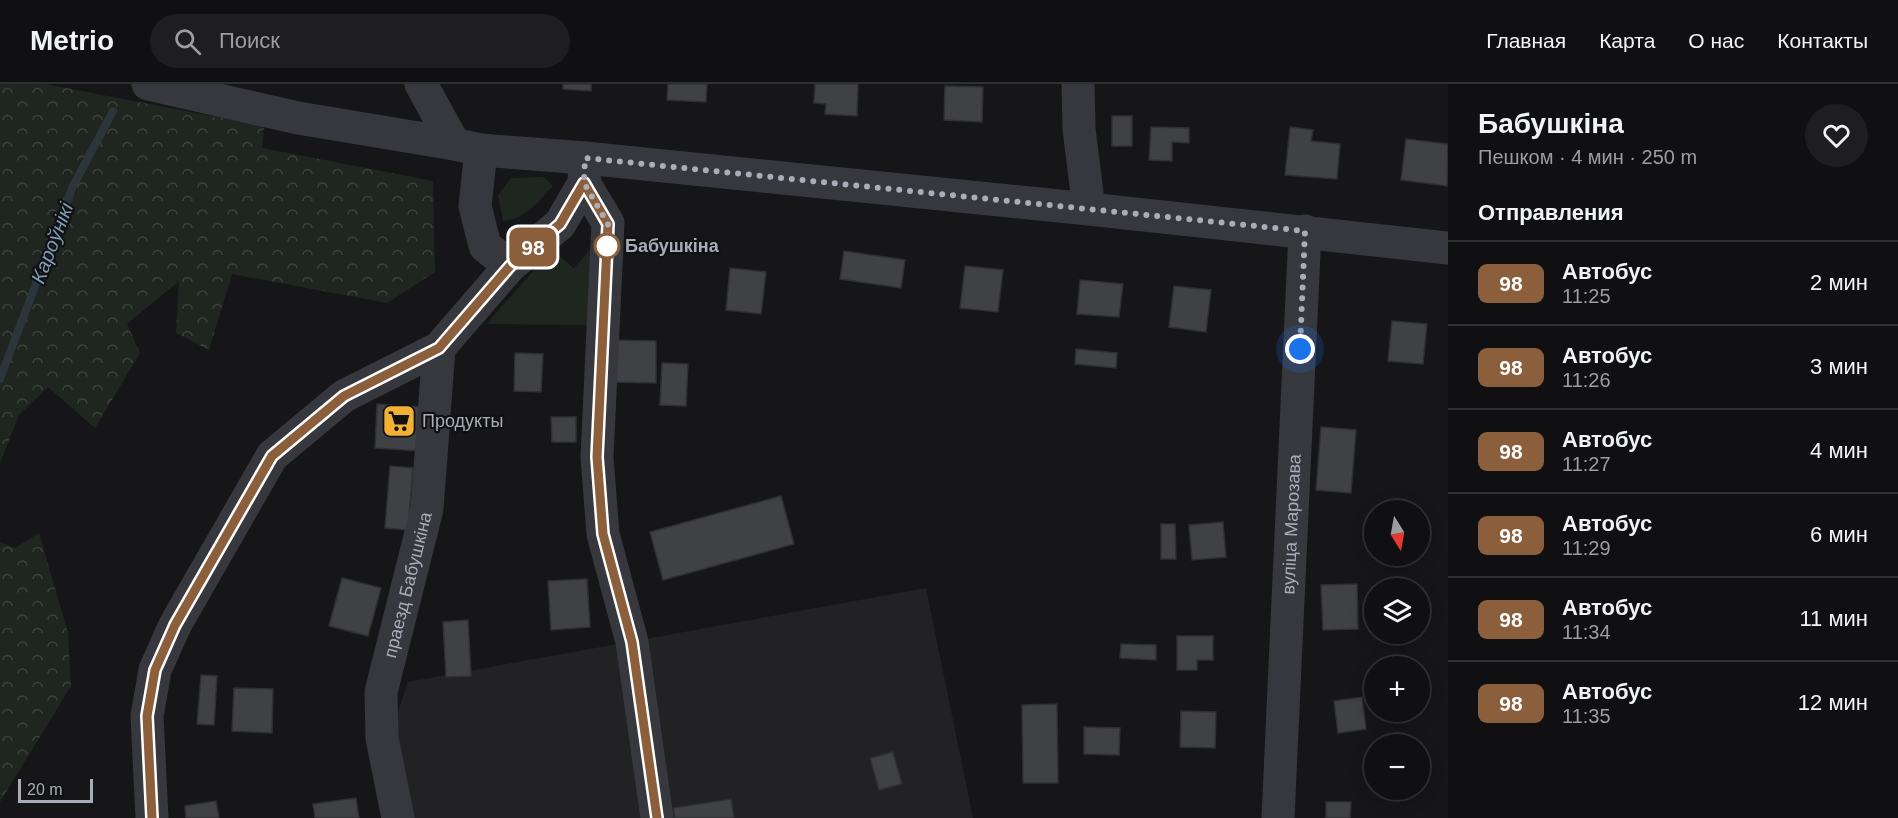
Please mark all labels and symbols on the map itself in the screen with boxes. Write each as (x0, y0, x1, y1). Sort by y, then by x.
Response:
water label: Кароўнікі (27, 199, 78, 286)
line badge: 98 (506, 228, 560, 266)
marker: Бабушкіна (594, 233, 620, 259)
place label: Бабушкіна (625, 236, 720, 256)
your location (1285, 334, 1315, 364)
supermarket icon: Продукты (381, 403, 417, 439)
place label: Продукты (422, 411, 503, 431)
street label: вуліца Марозава (1278, 453, 1305, 595)
north arrow (1364, 500, 1430, 566)
street label: праезд Бабушкіна (380, 509, 436, 660)
scale bar (18, 776, 93, 804)

